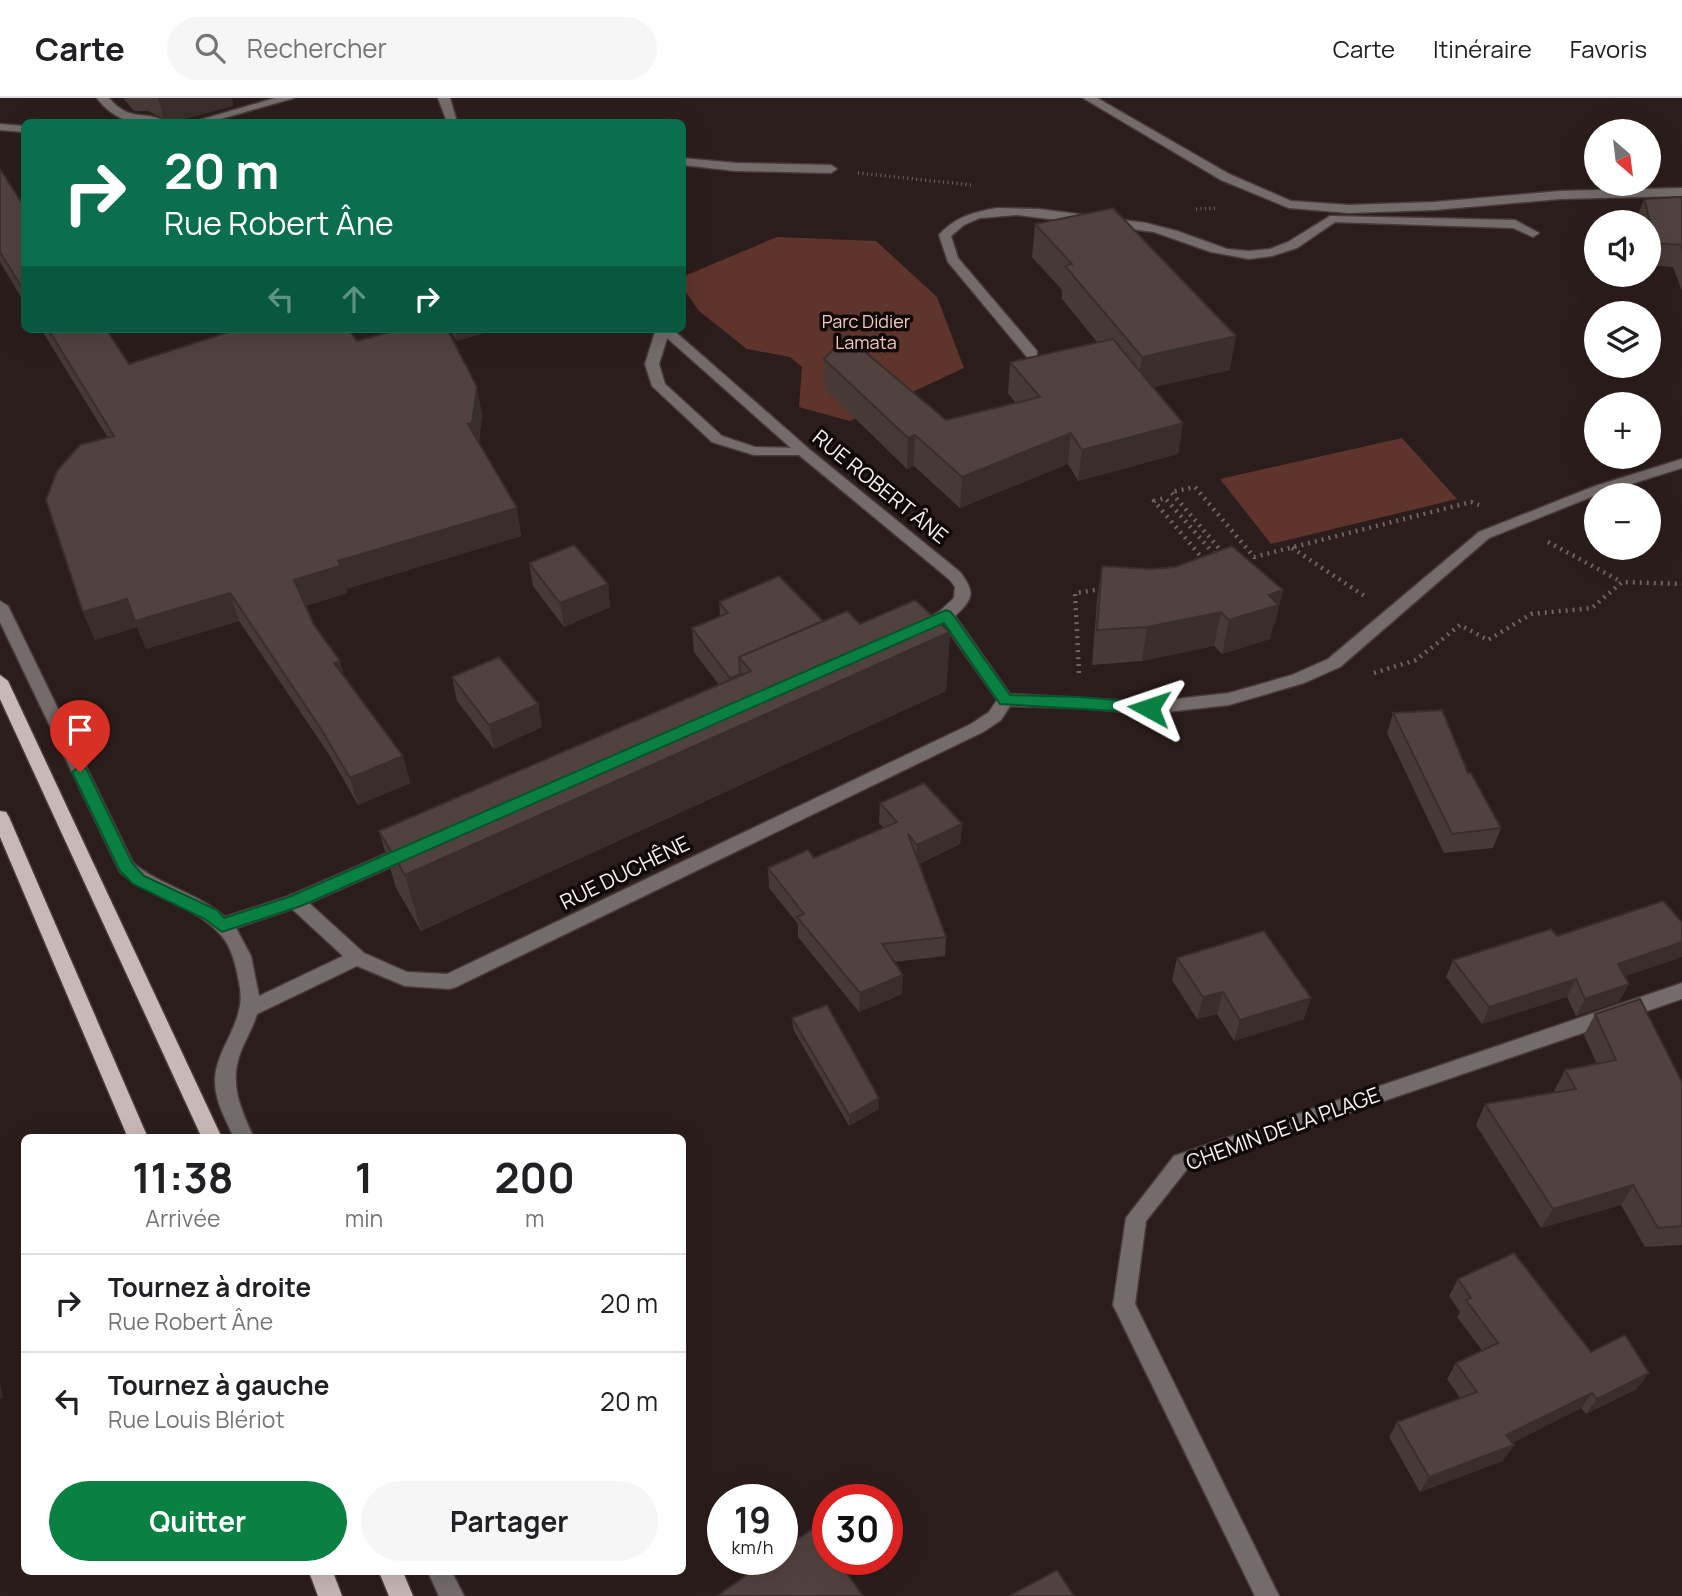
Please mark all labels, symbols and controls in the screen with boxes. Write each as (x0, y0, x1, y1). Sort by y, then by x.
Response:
search box (167, 17, 657, 80)
text: Carte (35, 26, 125, 71)
icon: search (191, 29, 229, 67)
text: Rechercher (247, 30, 387, 66)
text: Carte (1333, 32, 1395, 65)
text: Itinéraire (1433, 32, 1532, 65)
text: Favoris (1570, 32, 1647, 65)
north arrow (1584, 119, 1661, 196)
map controls (1584, 119, 1661, 560)
text: 20 m (164, 137, 279, 204)
icon: right (49, 147, 140, 238)
text: Rue Robert Âne (164, 201, 394, 245)
button: sound (1584, 210, 1661, 287)
icon: left (262, 280, 300, 318)
icon: ahead (335, 280, 373, 318)
icon: right (408, 280, 446, 318)
button: layers (1584, 301, 1661, 378)
park label: Parc Didier Lamata (822, 309, 911, 354)
button: + (1584, 392, 1661, 469)
street label: RUE ROBERT ÂNE (807, 423, 954, 549)
button: − (1584, 483, 1661, 560)
position arrow (1112, 671, 1186, 745)
pin (50, 700, 110, 772)
icon: arrive (61, 711, 99, 749)
street label: RUE DUCHÊNE (555, 829, 694, 916)
street label: CHEMIN DE LA PLAGE (1182, 1080, 1383, 1176)
text: 11:38 (132, 1148, 234, 1206)
text: 1 (355, 1148, 373, 1206)
text: 200 (494, 1148, 575, 1206)
text: Arrivée (145, 1202, 220, 1234)
text: min (345, 1202, 383, 1234)
text: m (525, 1202, 544, 1234)
text: Tournez à droite (108, 1269, 311, 1305)
icon: right (49, 1284, 87, 1322)
text: 20 m (600, 1285, 658, 1321)
text: Rue Robert Âne (108, 1305, 273, 1337)
text: Tournez à gauche (108, 1367, 329, 1403)
icon: left (49, 1382, 87, 1420)
text: 20 m (600, 1383, 658, 1419)
text: Rue Louis Blériot (108, 1403, 285, 1435)
button: Quitter (49, 1481, 347, 1561)
button: Partager (361, 1481, 658, 1561)
speed limit sign: 30 (812, 1484, 903, 1575)
text: 19 (734, 1496, 771, 1544)
text: km/h (732, 1535, 773, 1559)

